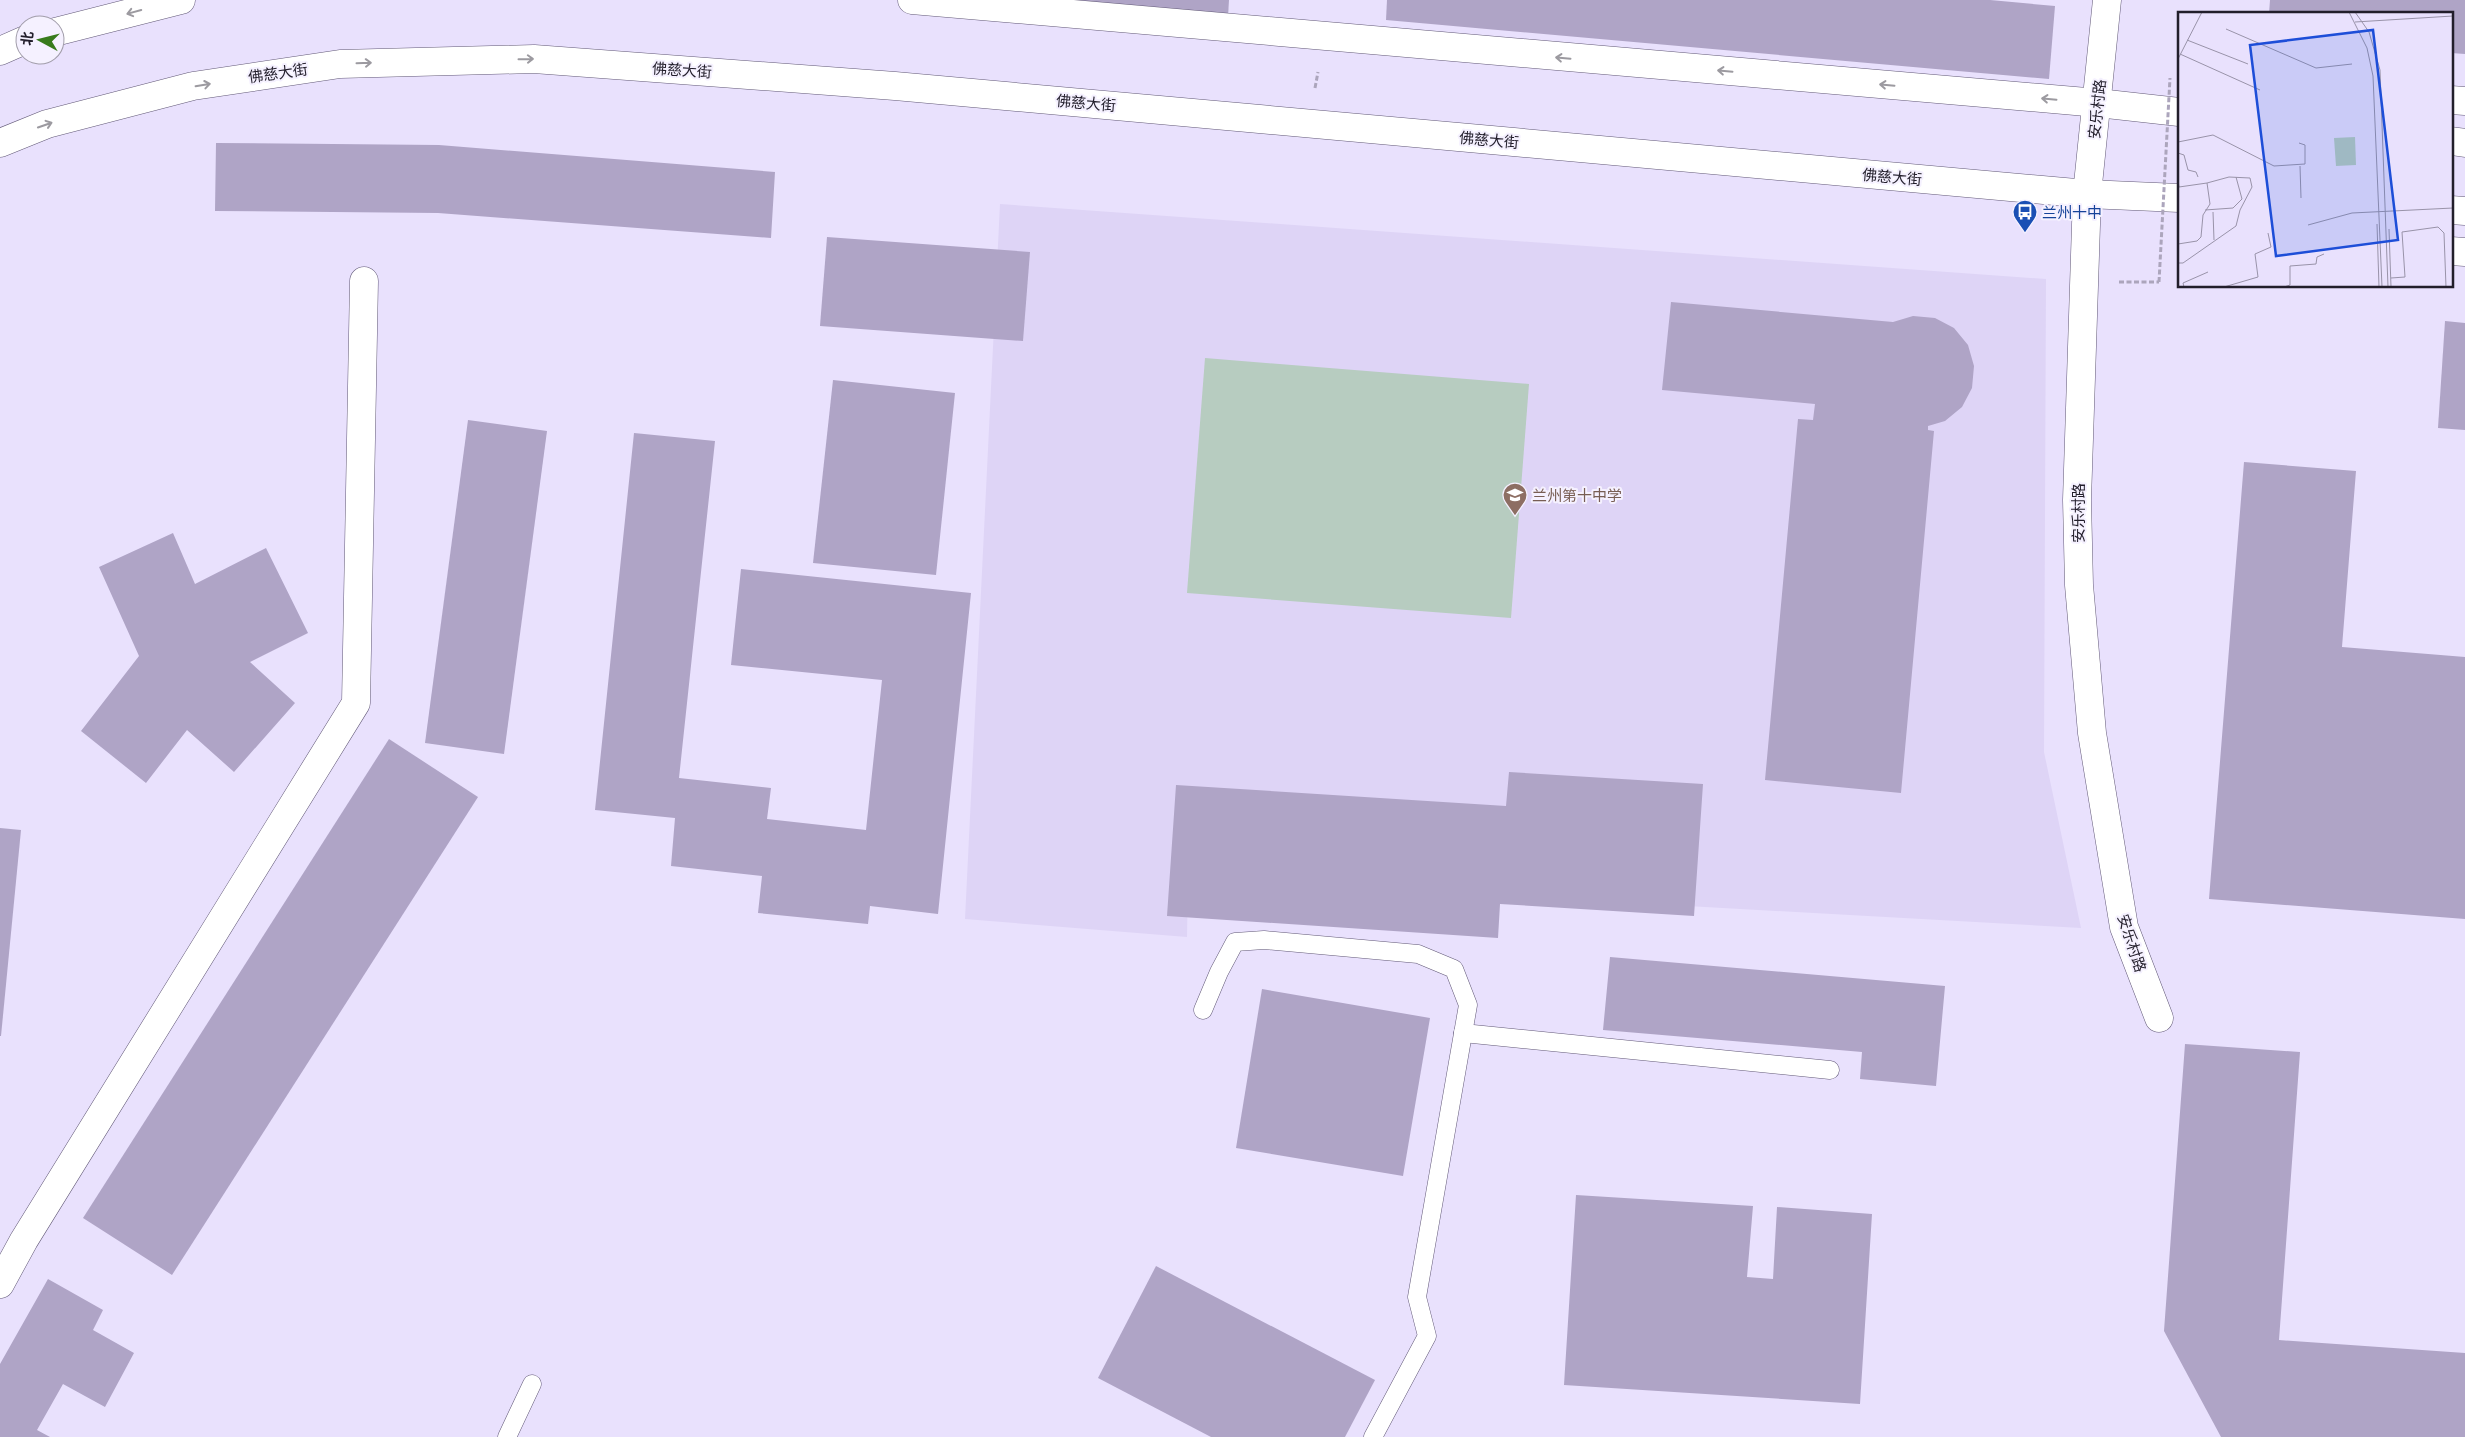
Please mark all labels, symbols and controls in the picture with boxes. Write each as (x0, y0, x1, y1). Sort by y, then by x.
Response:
one-way arrow (126, 7, 142, 17)
inset map (2178, 12, 2452, 288)
north arrow (15, 15, 65, 65)
text: 北 (18, 30, 36, 46)
one-way arrow (1556, 53, 1572, 63)
one-way arrow (518, 54, 534, 64)
one-way arrow (355, 59, 371, 68)
street label: 佛慈大街 (651, 59, 713, 81)
street label: 佛慈大街 (247, 60, 309, 86)
one-way arrow (1718, 67, 1734, 76)
street label: 安乐村路 (2085, 78, 2109, 140)
one-way arrow (194, 79, 210, 89)
one-way arrow (1879, 80, 1895, 90)
street label: 佛慈大街 (1055, 92, 1117, 114)
one-way arrow (2041, 94, 2057, 103)
one-way arrow (37, 120, 53, 129)
street label: 佛慈大街 (1458, 129, 1520, 151)
street label: 佛慈大街 (1861, 166, 1923, 188)
bus stop icon: 兰州十中 (2012, 199, 2038, 233)
place label: 兰州十中 (2042, 204, 2102, 221)
school or university icon: 兰州第十中学 (1502, 482, 1528, 516)
street label: 安乐村路 (2070, 483, 2087, 543)
place label: 兰州第十中学 (1532, 487, 1622, 504)
street label: 安乐村路 (2115, 912, 2149, 974)

